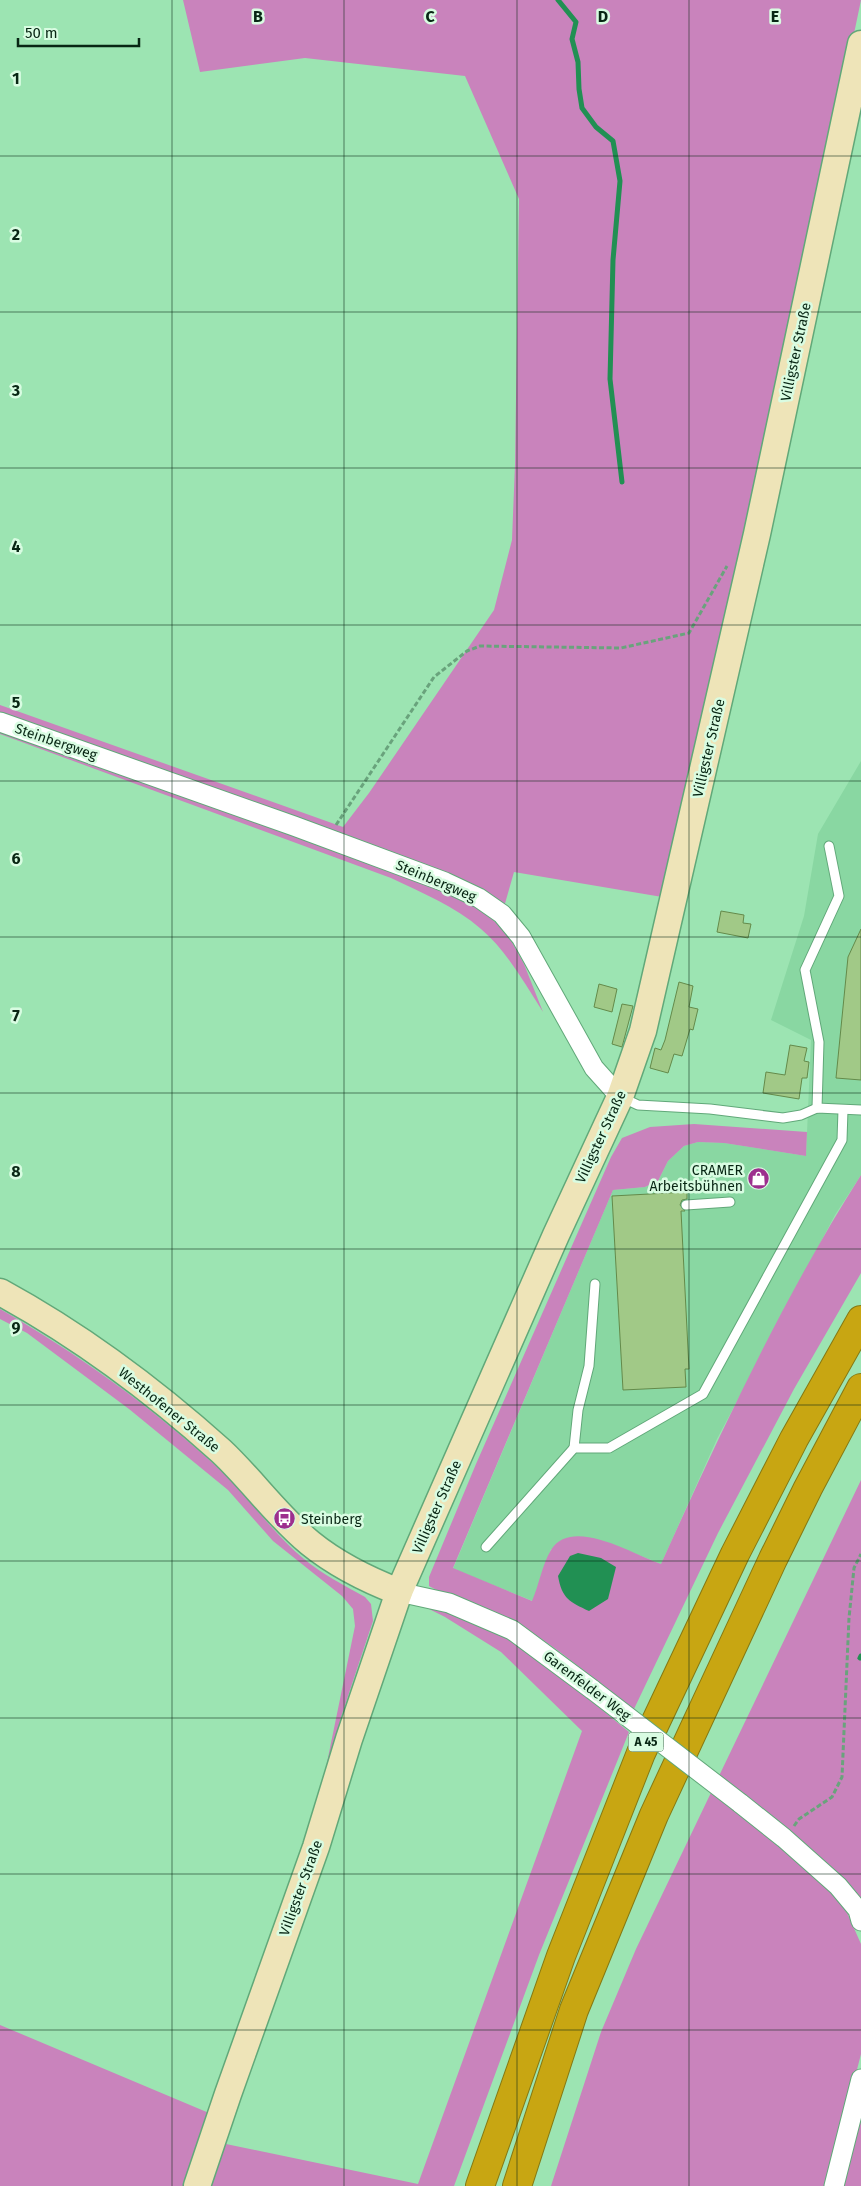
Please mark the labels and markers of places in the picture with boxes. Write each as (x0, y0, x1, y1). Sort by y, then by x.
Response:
place label: CRAMER Arbeitsbühnen (649, 1162, 744, 1195)
shop icon: CRAMER Arbeitsbühnen (747, 1166, 771, 1190)
bus stop icon: Steinberg (273, 1507, 297, 1531)
place label: Steinberg (301, 1511, 362, 1528)

